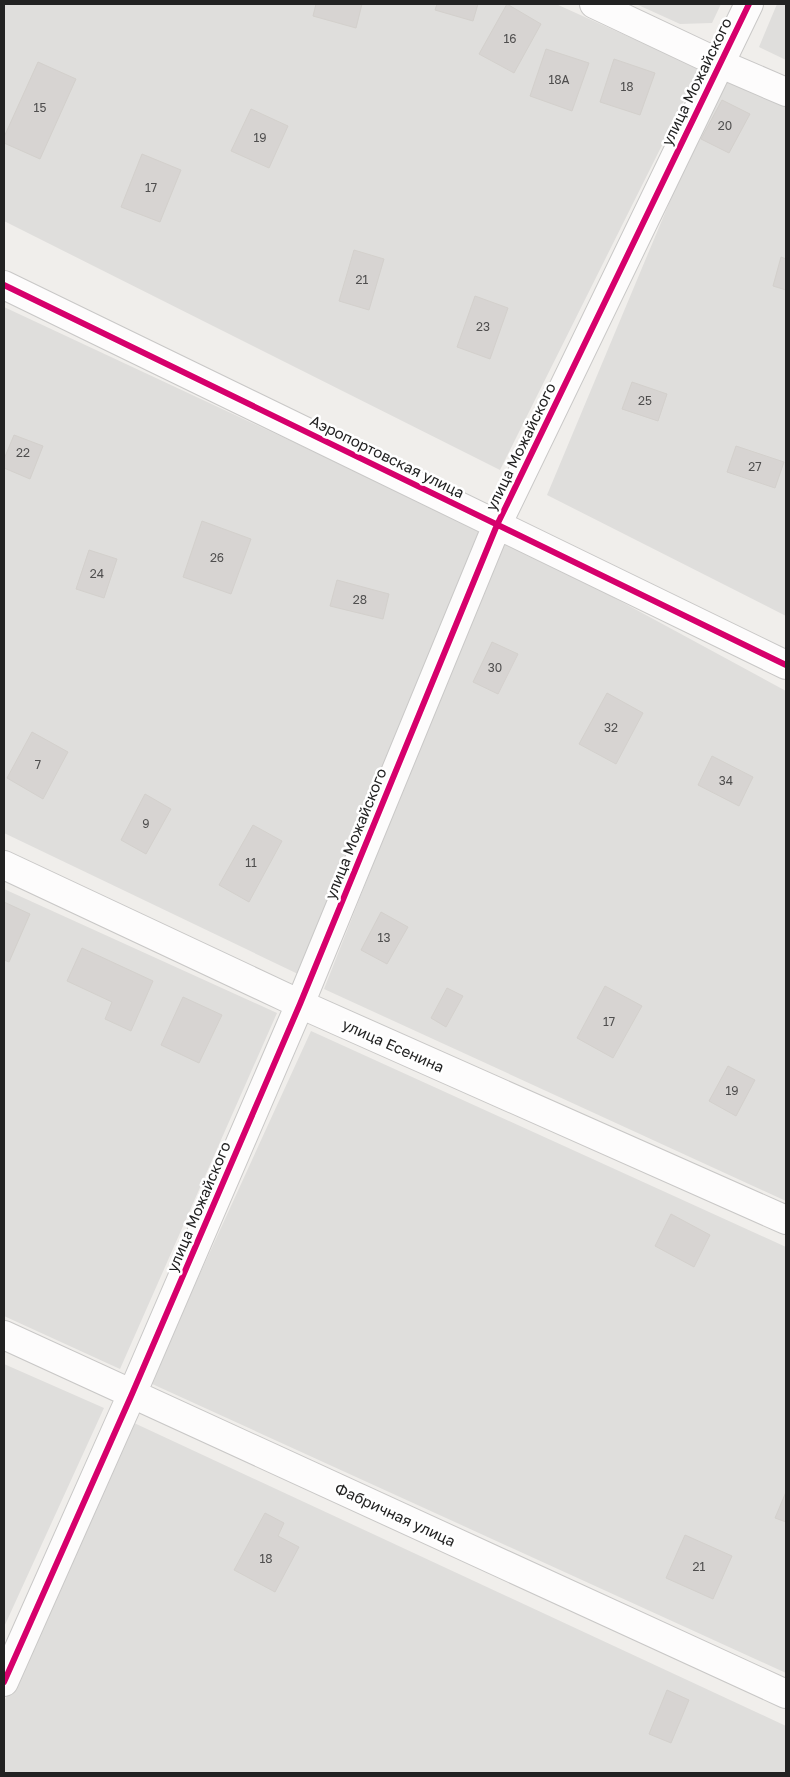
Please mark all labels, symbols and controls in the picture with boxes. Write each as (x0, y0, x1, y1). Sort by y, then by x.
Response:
street label: улица Можайского (657, 15, 735, 148)
house number: 16 (503, 31, 517, 46)
house number: 18А (548, 72, 570, 87)
house number: 18 (620, 79, 634, 94)
house number: 15 (34, 100, 46, 115)
house number: 20 (718, 118, 732, 133)
house number: 19 (253, 130, 267, 145)
house number: 17 (145, 180, 157, 195)
house number: 21 (356, 272, 369, 287)
house number: 23 (476, 319, 490, 334)
street label: улица Можайского (481, 380, 559, 513)
house number: 25 (638, 393, 652, 408)
street label: Аэропортовская улица (307, 411, 468, 501)
house number: 22 (16, 445, 30, 460)
house number: 27 (748, 459, 762, 474)
house number: 26 (210, 550, 224, 565)
house number: 24 (90, 566, 104, 581)
house number: 28 (353, 592, 367, 607)
house number: 30 (488, 660, 502, 675)
house number: 32 (604, 720, 618, 735)
house number: 7 (35, 757, 41, 772)
street label: улица Можайского (320, 765, 390, 902)
house number: 34 (719, 773, 733, 788)
house number: 9 (142, 816, 150, 831)
house number: 11 (245, 855, 257, 870)
house number: 13 (378, 930, 390, 945)
house number: 17 (603, 1014, 615, 1029)
street label: улица Есенина (340, 1015, 447, 1076)
house number: 19 (725, 1083, 739, 1098)
street label: улица Можайского (162, 1139, 234, 1275)
street label: Фабричная улица (332, 1478, 459, 1550)
house number: 18 (259, 1551, 273, 1566)
house number: 21 (693, 1559, 706, 1574)

